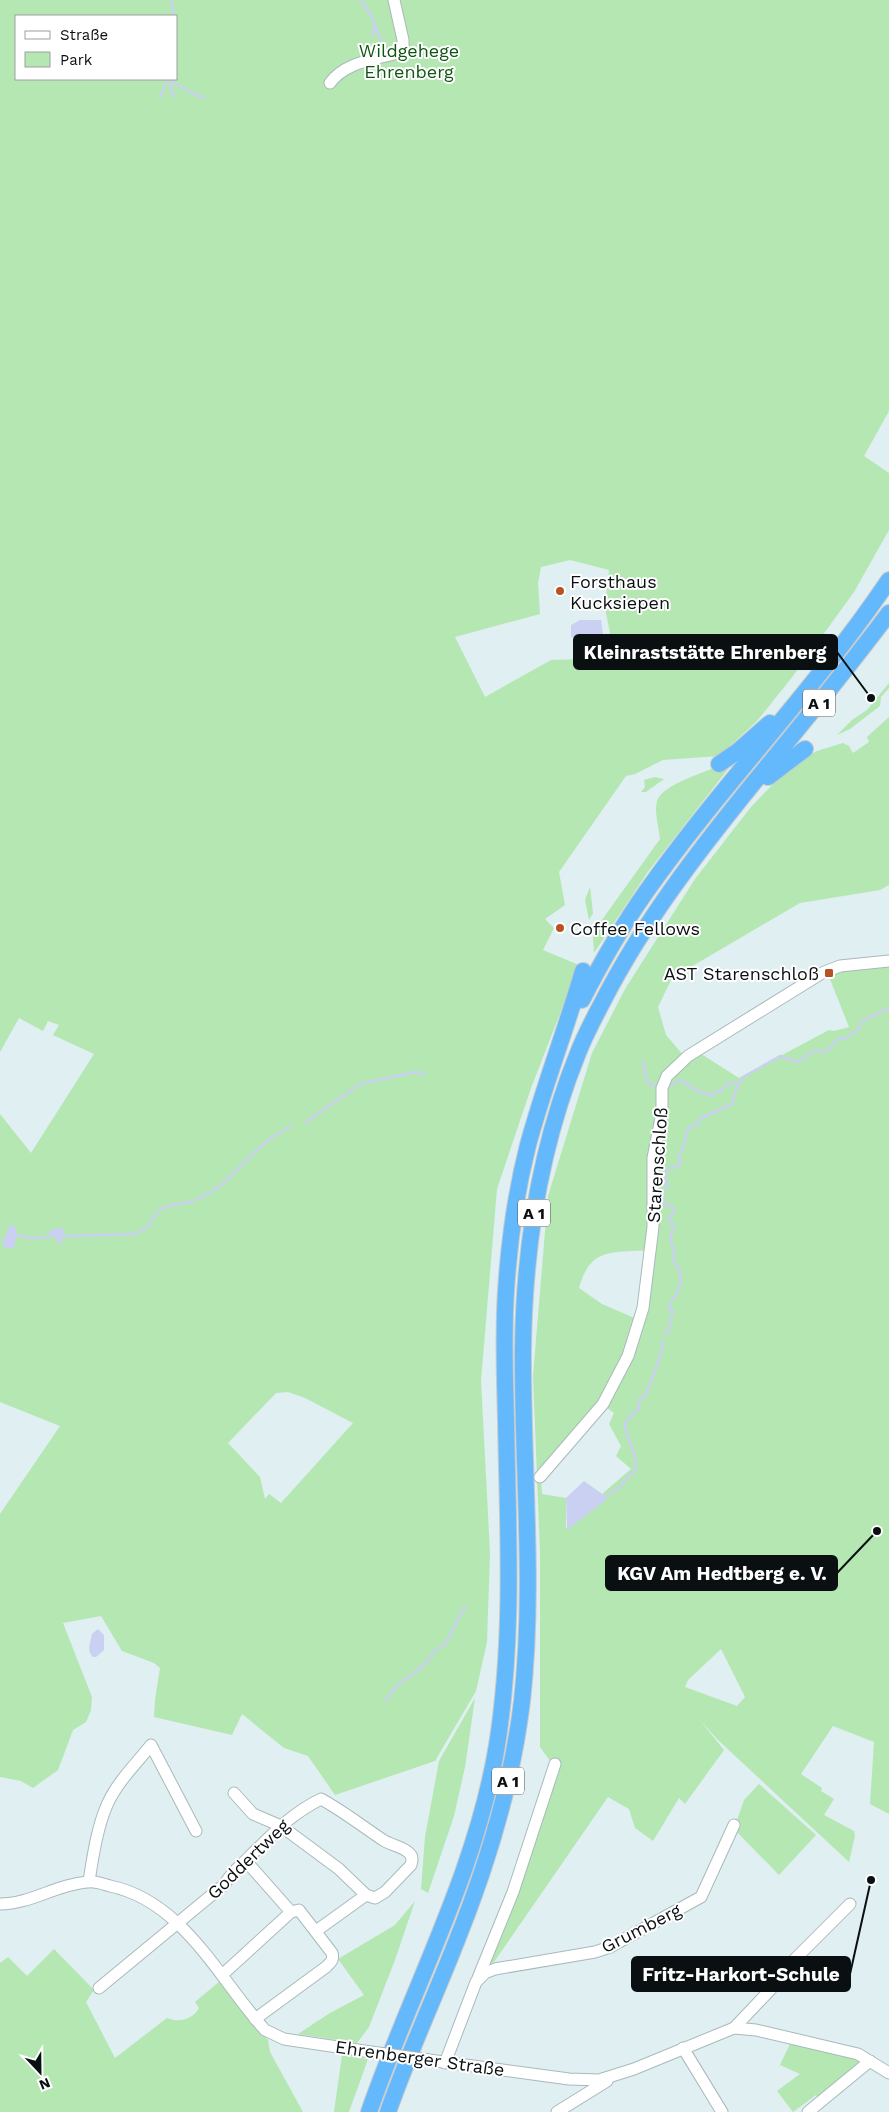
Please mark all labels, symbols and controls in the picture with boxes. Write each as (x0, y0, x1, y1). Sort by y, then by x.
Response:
legend (15, 15, 178, 80)
text: Straße (60, 26, 108, 44)
park label: Wildgehege Ehrenberg (359, 40, 459, 82)
text: Park (60, 51, 93, 69)
place label: Forsthaus Kucksiepen (570, 571, 670, 613)
marker: Forsthaus Kucksiepen (554, 585, 566, 597)
callout: Kleinraststätte Ehrenberg (574, 635, 837, 669)
text: Kleinraststätte Ehrenberg (584, 641, 827, 664)
road number: A 1 (803, 690, 835, 716)
place label: Coffee Fellows (570, 918, 700, 939)
marker: Coffee Fellows (554, 922, 566, 934)
place label: AST Starenschloß (664, 963, 819, 984)
marker: AST Starenschloß (823, 967, 835, 979)
street label: Starenschloß (642, 1106, 672, 1224)
road number: A 1 (518, 1200, 550, 1226)
callout: KGV Am Hedtberg e. V. (606, 1556, 837, 1590)
text: KGV Am Hedtberg e. V. (617, 1562, 827, 1585)
road number: A 1 (492, 1768, 524, 1794)
street label: Goddertweg (203, 1814, 294, 1903)
street label: Grumberg (598, 1899, 685, 1957)
callout: Fritz-Harkort-Schule (632, 1957, 850, 1991)
text: Fritz-Harkort-Schule (642, 1963, 840, 1986)
street label: Ehrenberger Straße (334, 2036, 506, 2080)
north arrow (15, 2047, 65, 2097)
text: N (37, 2075, 53, 2093)

